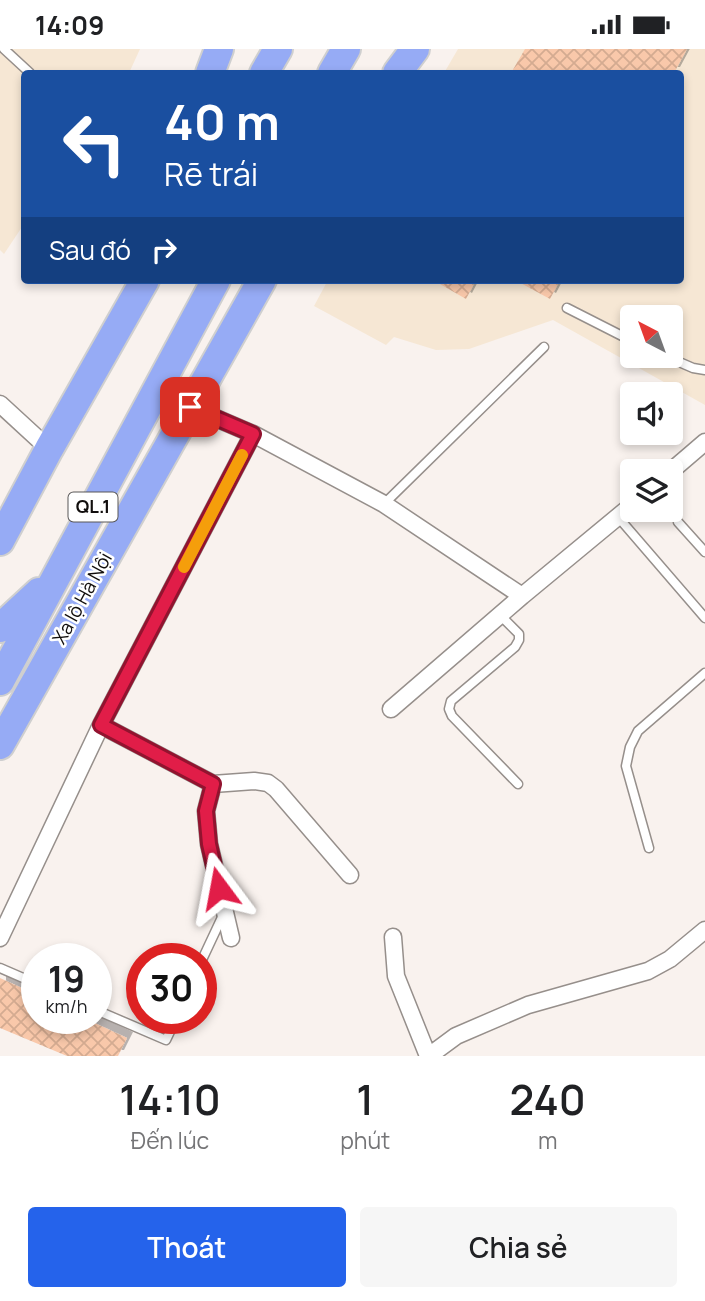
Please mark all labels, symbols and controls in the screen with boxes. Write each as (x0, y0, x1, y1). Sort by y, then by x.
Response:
text: 14:09 (35, 7, 104, 43)
text: 40 m (164, 88, 280, 155)
icon: left (49, 98, 140, 189)
text: Rẽ trái (164, 152, 258, 196)
icon: right (145, 231, 183, 269)
text: Sau đó (49, 232, 131, 268)
north arrow (620, 305, 682, 367)
map controls (620, 305, 683, 522)
pin (160, 377, 220, 437)
button: sound (620, 382, 683, 445)
icon: arrive (171, 388, 209, 426)
button: layers (620, 459, 683, 522)
road number: QL.1 (68, 493, 118, 521)
street label: Xa lộ Hà Nội (46, 547, 118, 649)
position arrow (182, 851, 256, 925)
speed limit sign: 30 (126, 943, 217, 1034)
text: 19 (48, 955, 85, 1003)
text: km/h (46, 994, 87, 1018)
text: 14:10 (119, 1070, 221, 1128)
text: 1 (356, 1070, 374, 1128)
text: 240 (510, 1070, 586, 1128)
text: Đến lúc (131, 1124, 209, 1156)
text: phút (340, 1124, 390, 1156)
text: m (538, 1124, 557, 1156)
button: Thoát (28, 1207, 346, 1287)
button: Chia sẻ (360, 1207, 677, 1287)

